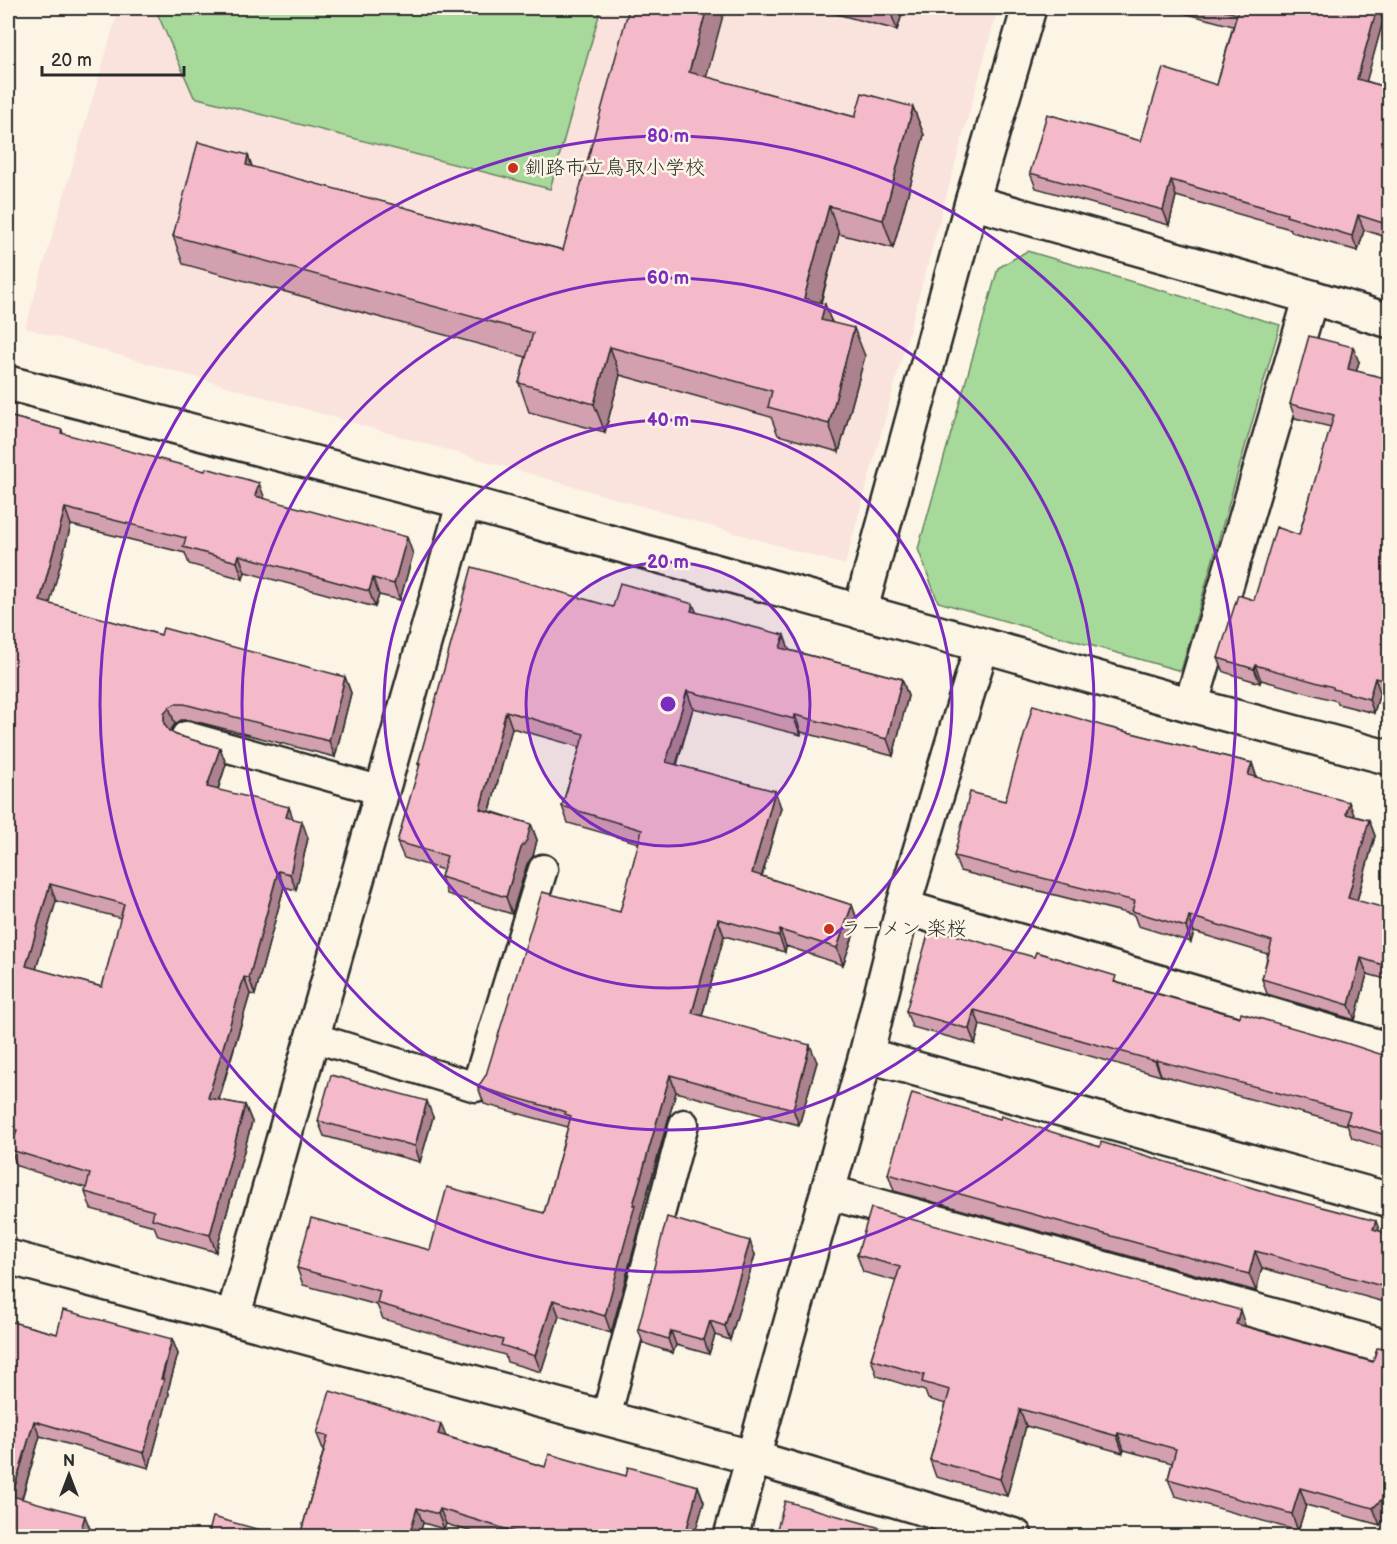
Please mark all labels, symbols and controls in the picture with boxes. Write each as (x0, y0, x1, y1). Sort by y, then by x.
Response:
scale bar (42, 39, 184, 77)
text: 20 m (51, 50, 92, 71)
text: 80 m (647, 126, 689, 147)
place label: 釧路市立鳥取小学校 (525, 156, 705, 180)
marker: 釧路市立鳥取小学校 (506, 161, 520, 175)
text: 60 m (647, 268, 689, 289)
text: 40 m (647, 410, 689, 431)
text: 20 m (647, 552, 689, 573)
centre of rings (658, 694, 678, 714)
place label: ラ－メン 楽桜 (841, 917, 966, 941)
marker: ラ－メン 楽桜 (822, 922, 836, 936)
north arrow (39, 1445, 99, 1505)
text: N (63, 1452, 75, 1471)

